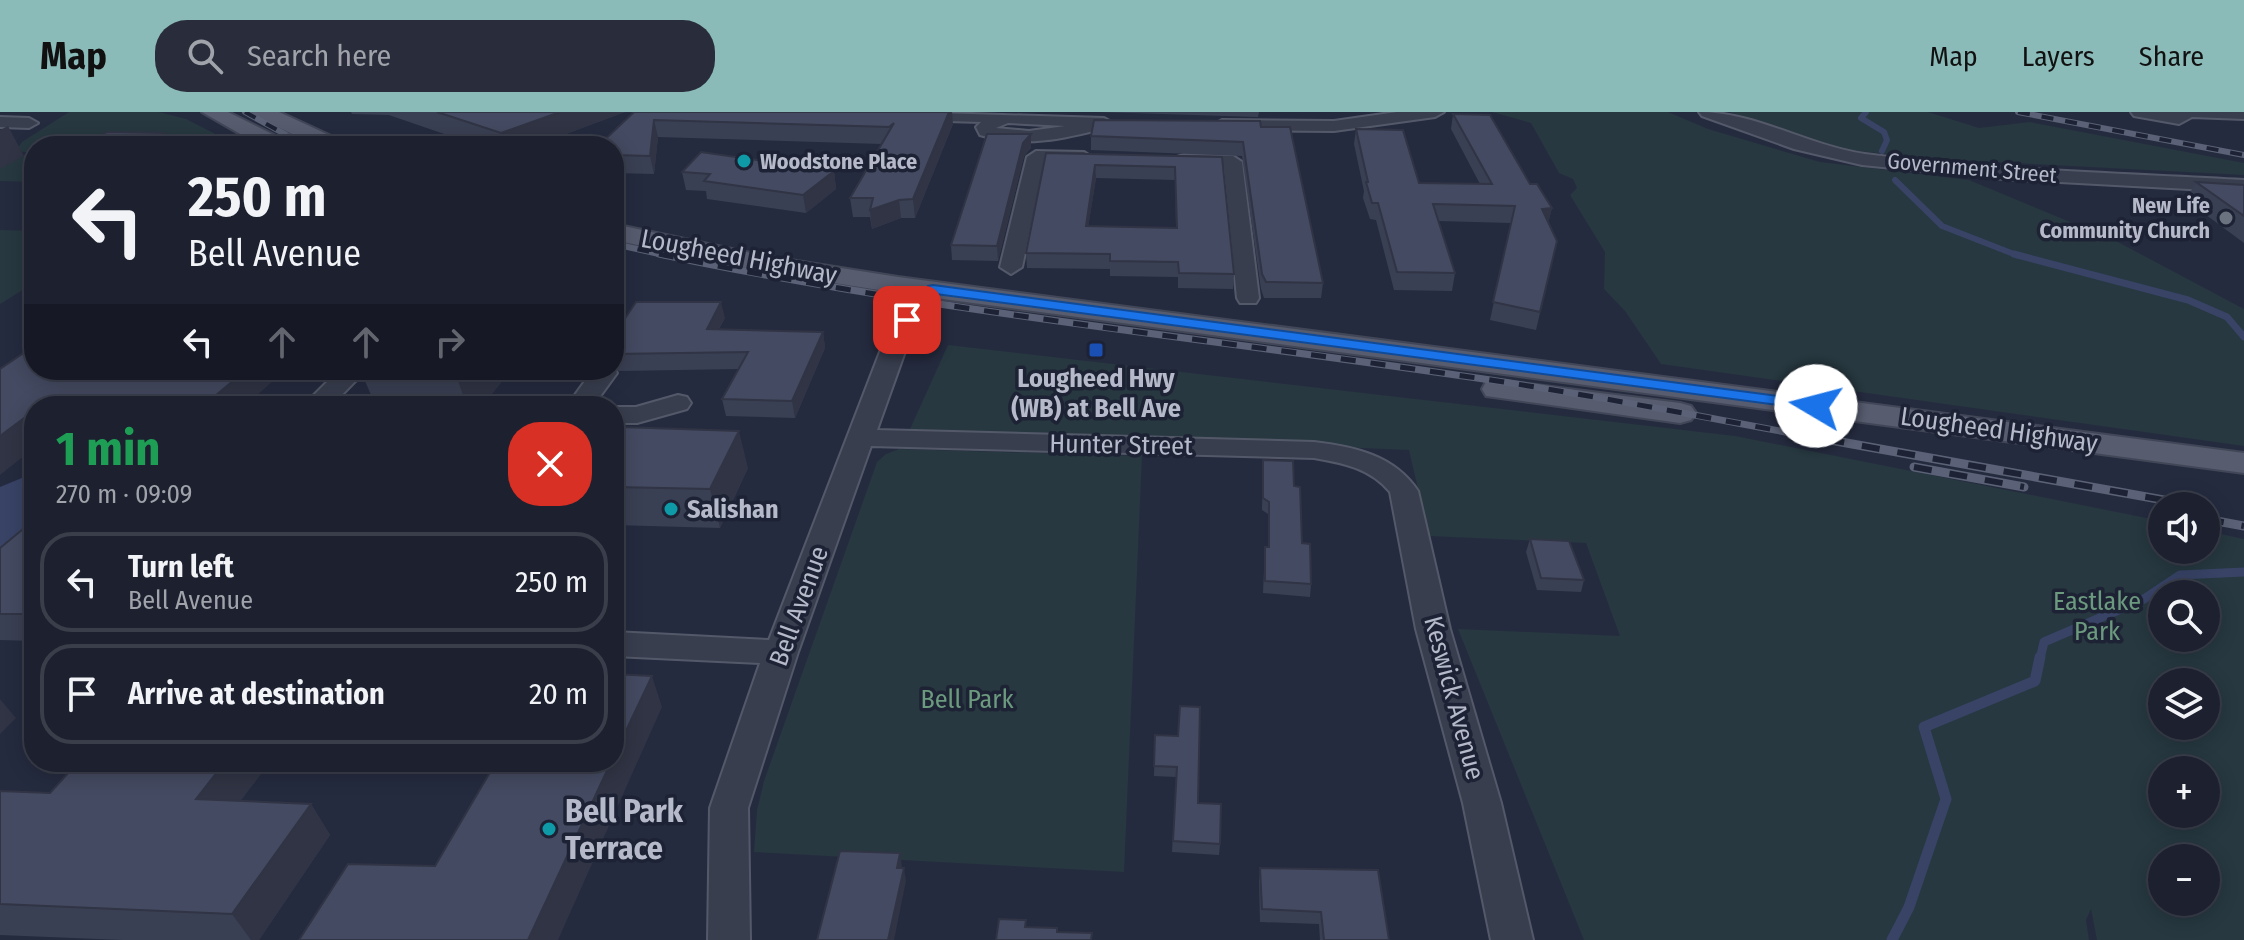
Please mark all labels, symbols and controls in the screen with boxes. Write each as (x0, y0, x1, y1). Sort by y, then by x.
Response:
search box (155, 20, 715, 92)
text: Map (40, 33, 107, 79)
icon: search (183, 34, 227, 78)
text: Search here (247, 38, 391, 74)
text: Map (1929, 40, 1978, 73)
text: Layers (2022, 40, 2095, 73)
text: Share (2139, 40, 2204, 73)
street label: Government Street (1886, 147, 2059, 189)
place label: Woodstone Place (760, 148, 917, 175)
marker: Woodstone Place (735, 152, 753, 170)
text: 250 m (188, 164, 326, 231)
icon: left (56, 168, 160, 272)
place label: New Life Community Church (2039, 192, 2210, 244)
marker: New Life Community Church (2217, 209, 2235, 227)
street label: Lougheed Highway (638, 223, 840, 291)
text: Bell Avenue (188, 232, 361, 276)
pin (873, 286, 941, 354)
icon: arrive (885, 298, 929, 342)
icon: left (176, 320, 220, 364)
icon: ahead (260, 320, 304, 364)
icon: ahead (344, 320, 388, 364)
icon: right (428, 320, 472, 364)
marker: Lougheed Hwy (WB) at Bell Ave (1087, 341, 1105, 359)
place label: Lougheed Hwy (WB) at Bell Ave (1011, 363, 1181, 424)
position arrow (1774, 364, 1858, 448)
street label: Lougheed Highway (1898, 401, 2100, 459)
text: 1 min (56, 420, 161, 478)
button: close (508, 422, 592, 506)
street label: Hunter Street (1049, 428, 1193, 462)
text: 270 m · 09:09 (56, 479, 192, 510)
map controls (2148, 492, 2220, 916)
button: sound (2148, 492, 2220, 564)
place label: Salishan (687, 494, 779, 525)
marker: Salishan (662, 500, 680, 518)
street label: Bell Avenue (763, 542, 835, 670)
text: Turn left (128, 549, 234, 585)
icon: left (60, 560, 104, 604)
text: 250 m (515, 564, 588, 600)
button: search (2148, 580, 2220, 652)
text: Bell Avenue (128, 585, 253, 616)
park label: Eastlake Park (2053, 586, 2141, 647)
street label: Keswick Avenue (1417, 613, 1491, 783)
button: layers (2148, 668, 2220, 740)
icon: arrive (60, 672, 104, 716)
text: Arrive at destination (128, 676, 385, 712)
text: 20 m (529, 676, 588, 712)
park label: Bell Park (920, 684, 1014, 715)
button: + (2148, 756, 2220, 828)
place label: Bell Park Terrace (565, 792, 684, 867)
marker: Bell Park Terrace (540, 820, 558, 838)
button: − (2148, 844, 2220, 916)

